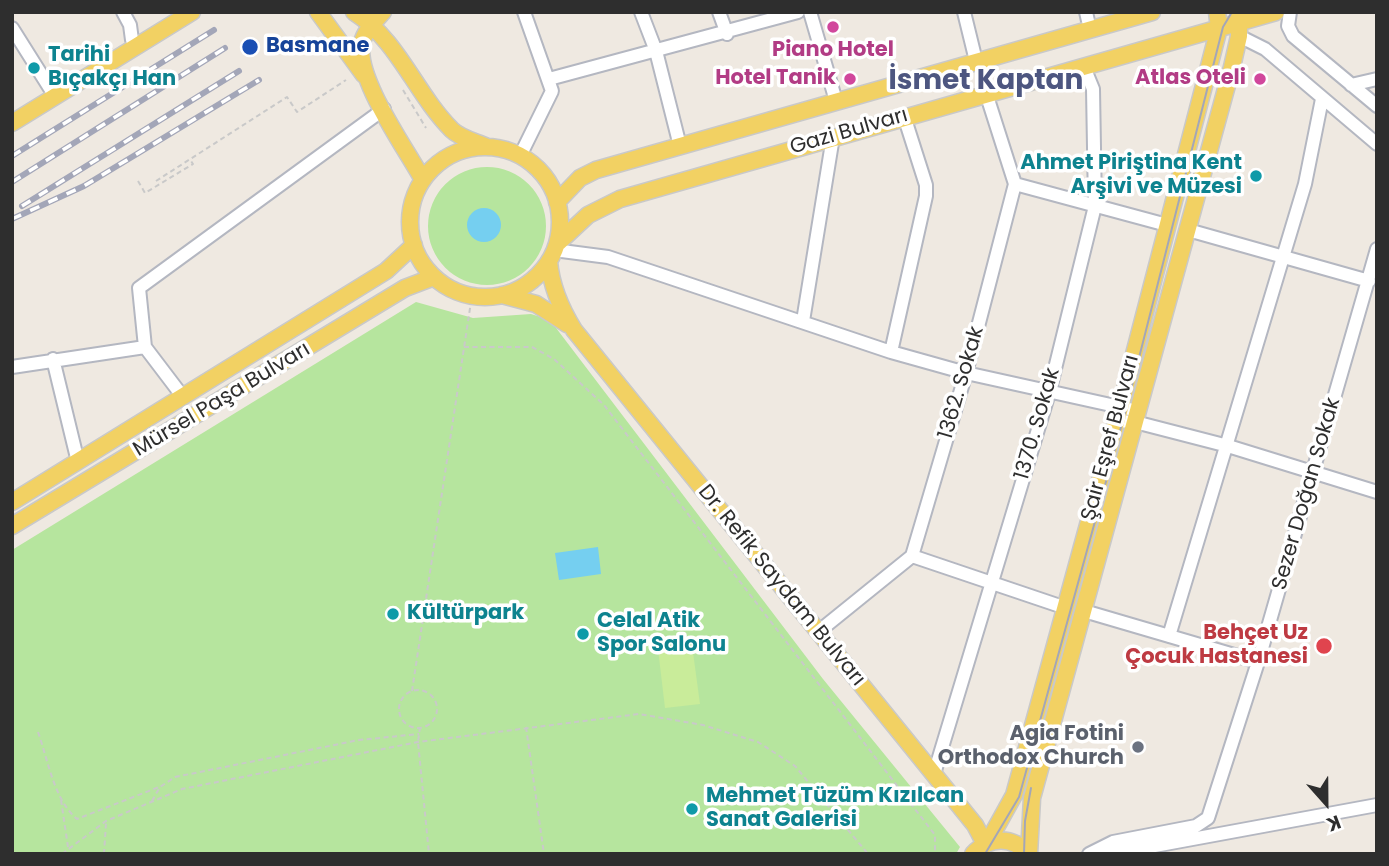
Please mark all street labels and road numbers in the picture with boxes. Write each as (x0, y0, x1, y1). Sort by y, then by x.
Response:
street label: Gazi Bulvarı (787, 103, 911, 161)
street label: 1362. Sokak (934, 324, 990, 442)
street label: Mürsel Paşa Bulvarı (129, 337, 315, 463)
street label: Şair Eşref Bulvarı (1077, 352, 1145, 524)
street label: 1370. Sokak (1010, 365, 1066, 483)
street label: Sezer Doğan Sokak (1268, 395, 1346, 593)
street label: Dr. Refik Saydam Bulvarı (692, 480, 870, 692)

